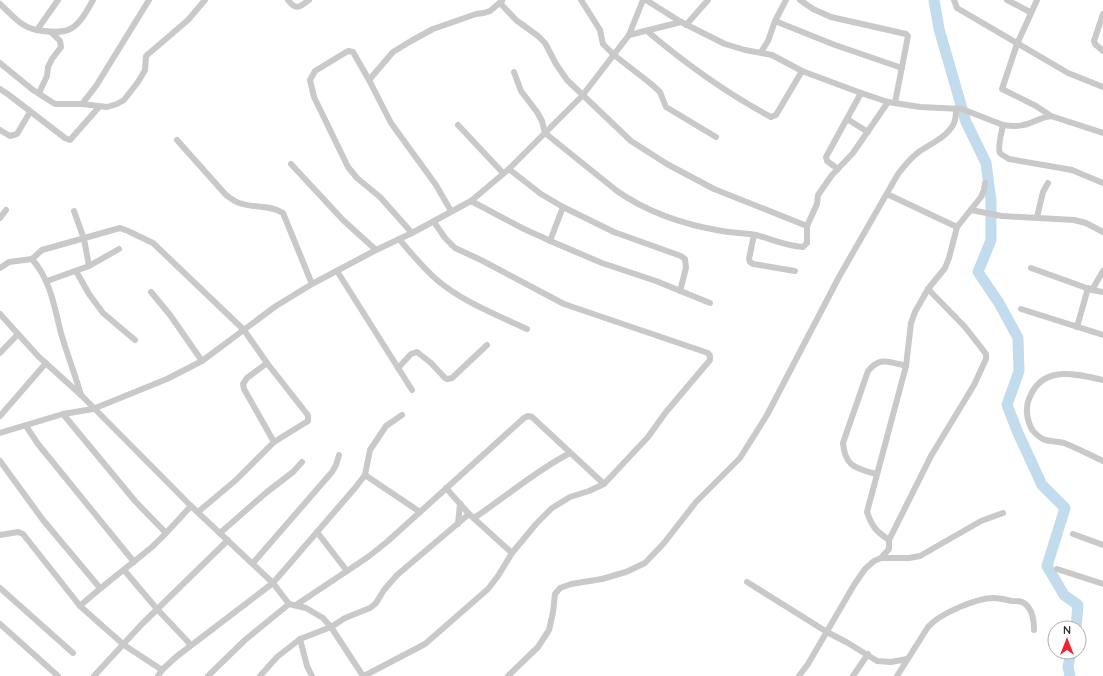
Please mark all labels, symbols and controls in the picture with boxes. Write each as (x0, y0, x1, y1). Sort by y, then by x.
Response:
north arrow (1047, 620, 1087, 660)
text: N (1063, 623, 1071, 637)

